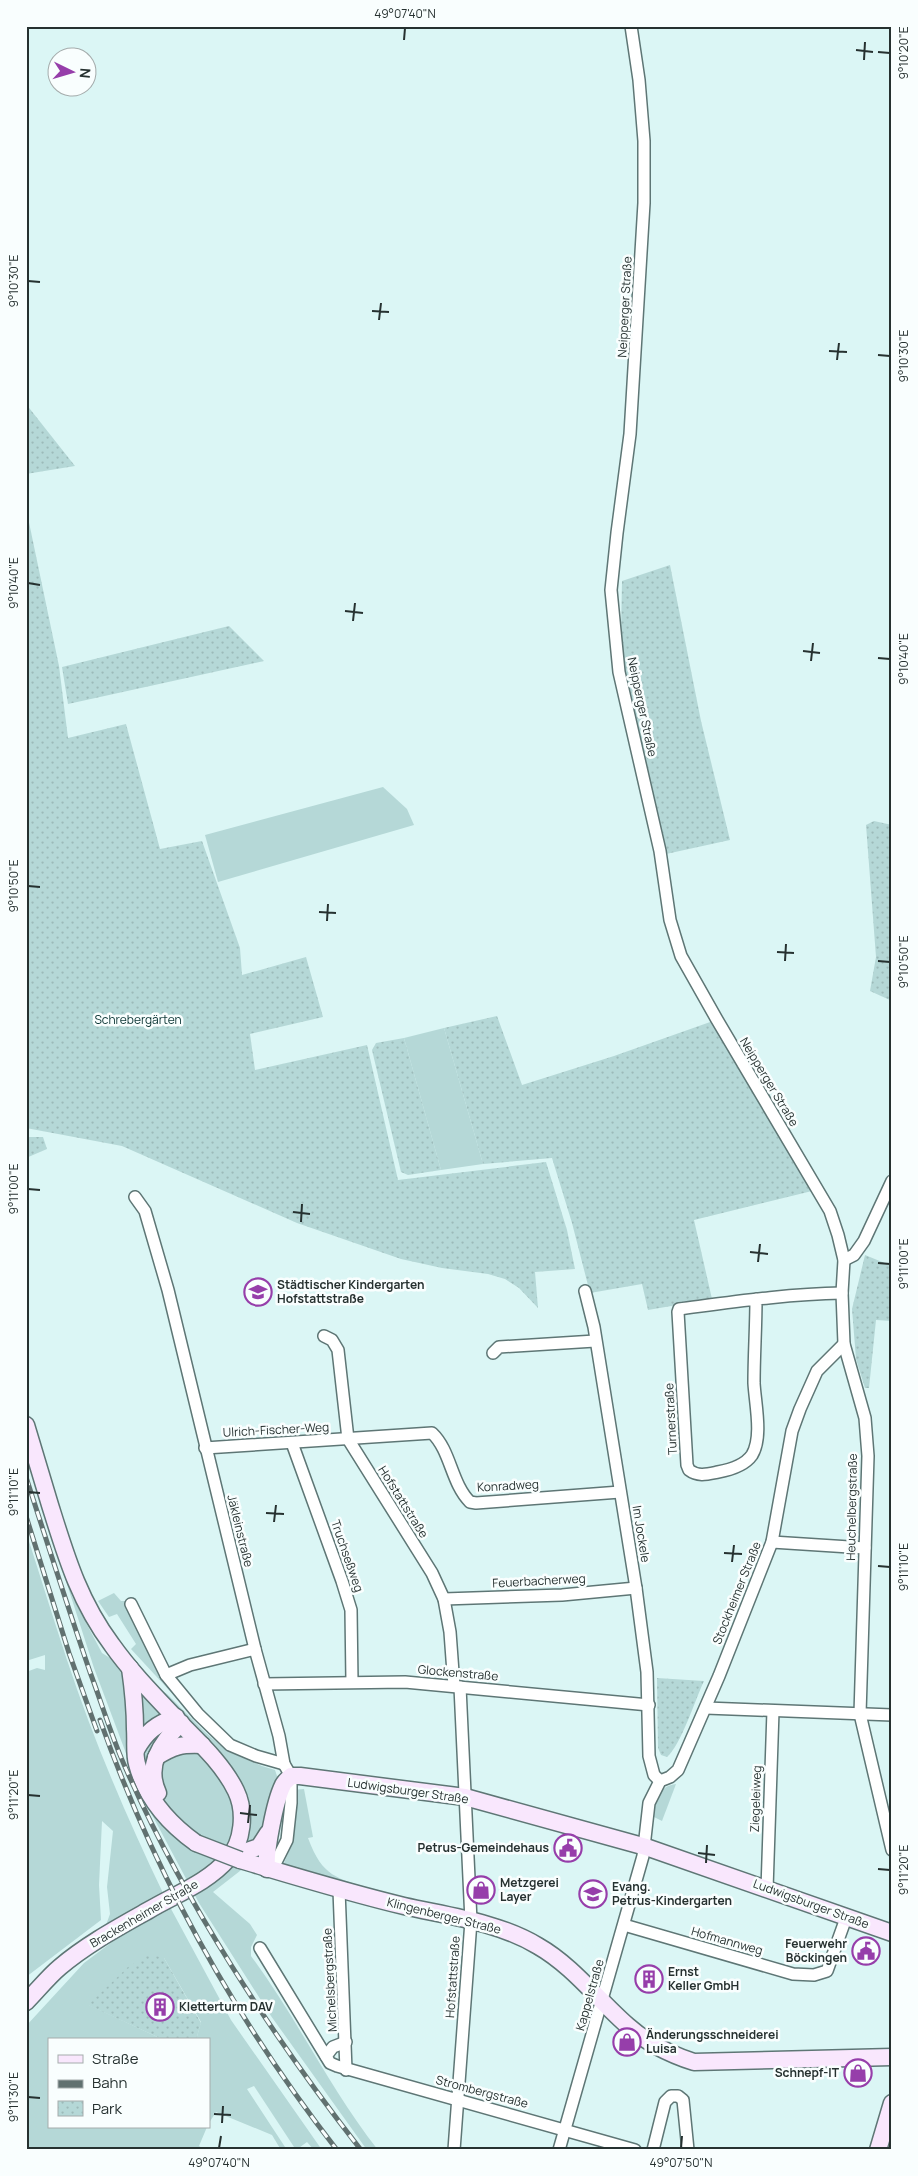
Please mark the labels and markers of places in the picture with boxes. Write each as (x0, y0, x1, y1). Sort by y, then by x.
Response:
place label: Städtischer Kindergarten Hofstattstraße (277, 1276, 425, 1307)
school or university icon: Städtischer Kindergarten Hofstattstraße (243, 1277, 273, 1307)
public building icon: Petrus-Gemeindehaus (553, 1833, 583, 1863)
place label: Petrus-Gemeindehaus (418, 1839, 549, 1856)
place label: Metzgerei Layer (500, 1874, 559, 1905)
shop icon: Metzgerei Layer (466, 1875, 496, 1905)
place label: Evang. Petrus-Kindergarten (612, 1878, 732, 1909)
school or university icon: Evang. Petrus-Kindergarten (578, 1879, 608, 1909)
place label: Feuerwehr Böckingen (785, 1935, 847, 1966)
public building icon: Feuerwehr Böckingen (851, 1936, 881, 1966)
place label: Ernst Keller GmbH (668, 1963, 739, 1994)
building icon: Ernst Keller GmbH (634, 1964, 664, 1994)
building icon: Kletterturm DAV (145, 1992, 175, 2022)
place label: Kletterturm DAV (179, 1998, 273, 2015)
place label: Änderungsschneiderei Luisa (646, 2026, 779, 2057)
shop icon: Änderungsschneiderei Luisa (612, 2027, 642, 2057)
shop icon: Schnepf-IT (843, 2058, 873, 2088)
place label: Schnepf-IT (775, 2064, 840, 2081)

